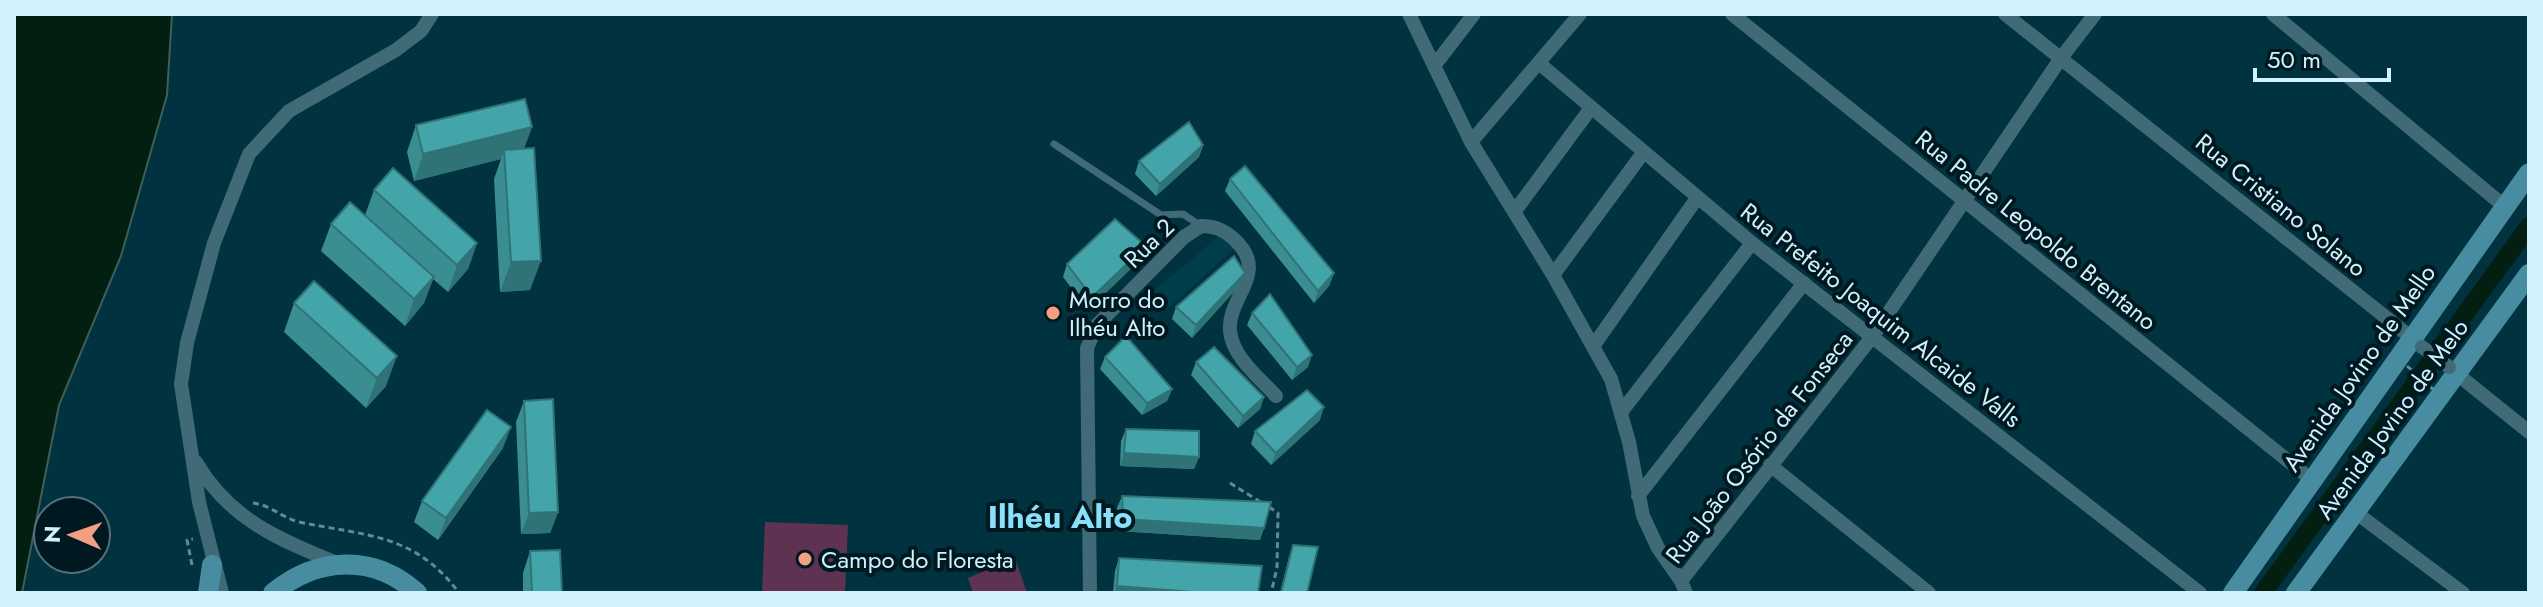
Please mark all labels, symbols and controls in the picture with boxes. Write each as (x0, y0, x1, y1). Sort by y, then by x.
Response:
scale bar (2255, 32, 2389, 82)
text: 50 m (2267, 42, 2321, 77)
street label: Rua Padre Leopoldo Brentano (1908, 121, 2164, 339)
street label: Rua Cristiano Solano (2188, 125, 2374, 285)
street label: Rua Prefeito Joaquim Alcaide Valls (1733, 194, 2029, 436)
street label: Rua 2 (1116, 210, 1182, 276)
street label: Avenida Jovino de Mello (2274, 257, 2444, 479)
place label: Morro do Ilhéu Alto (1069, 282, 1165, 345)
marker: Morro do Ilhéu Alto (1044, 304, 1062, 322)
street label: Avenida Jovino de Melo (2307, 311, 2477, 527)
street label: Rua João Osório da Fonseca (1657, 323, 1861, 571)
district label: Ilhéu Alto (988, 494, 1132, 540)
north arrow (32, 495, 112, 575)
text: N (36, 525, 68, 544)
place label: Campo do Floresta (821, 542, 1014, 577)
marker: Campo do Floresta (796, 550, 814, 568)

